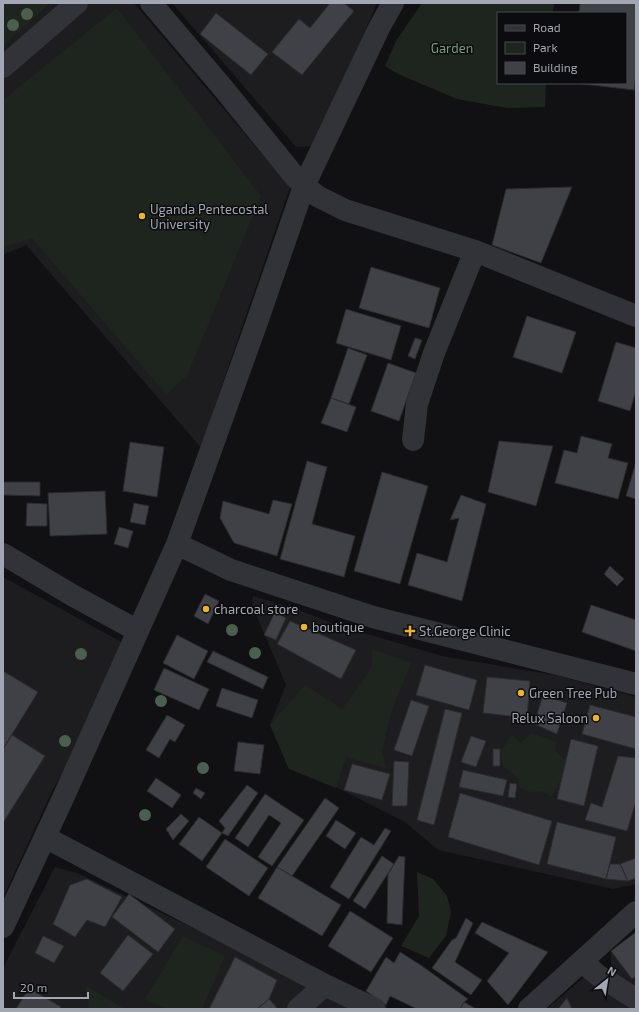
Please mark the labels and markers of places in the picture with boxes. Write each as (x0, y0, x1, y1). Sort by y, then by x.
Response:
place label: Uganda Pentecostal University (150, 201, 268, 232)
marker: Uganda Pentecostal University (137, 211, 147, 221)
place label: charcoal store (214, 601, 298, 617)
marker: charcoal store (201, 604, 211, 614)
place label: boutique (312, 619, 364, 635)
marker: boutique (299, 622, 309, 632)
place label: St.George Clinic (419, 623, 511, 639)
marker: St.George Clinic (404, 625, 416, 637)
place label: Green Tree Pub (529, 685, 617, 701)
marker: Green Tree Pub (516, 688, 526, 698)
place label: Relux Saloon (511, 710, 588, 726)
marker: Relux Saloon (591, 713, 601, 723)

